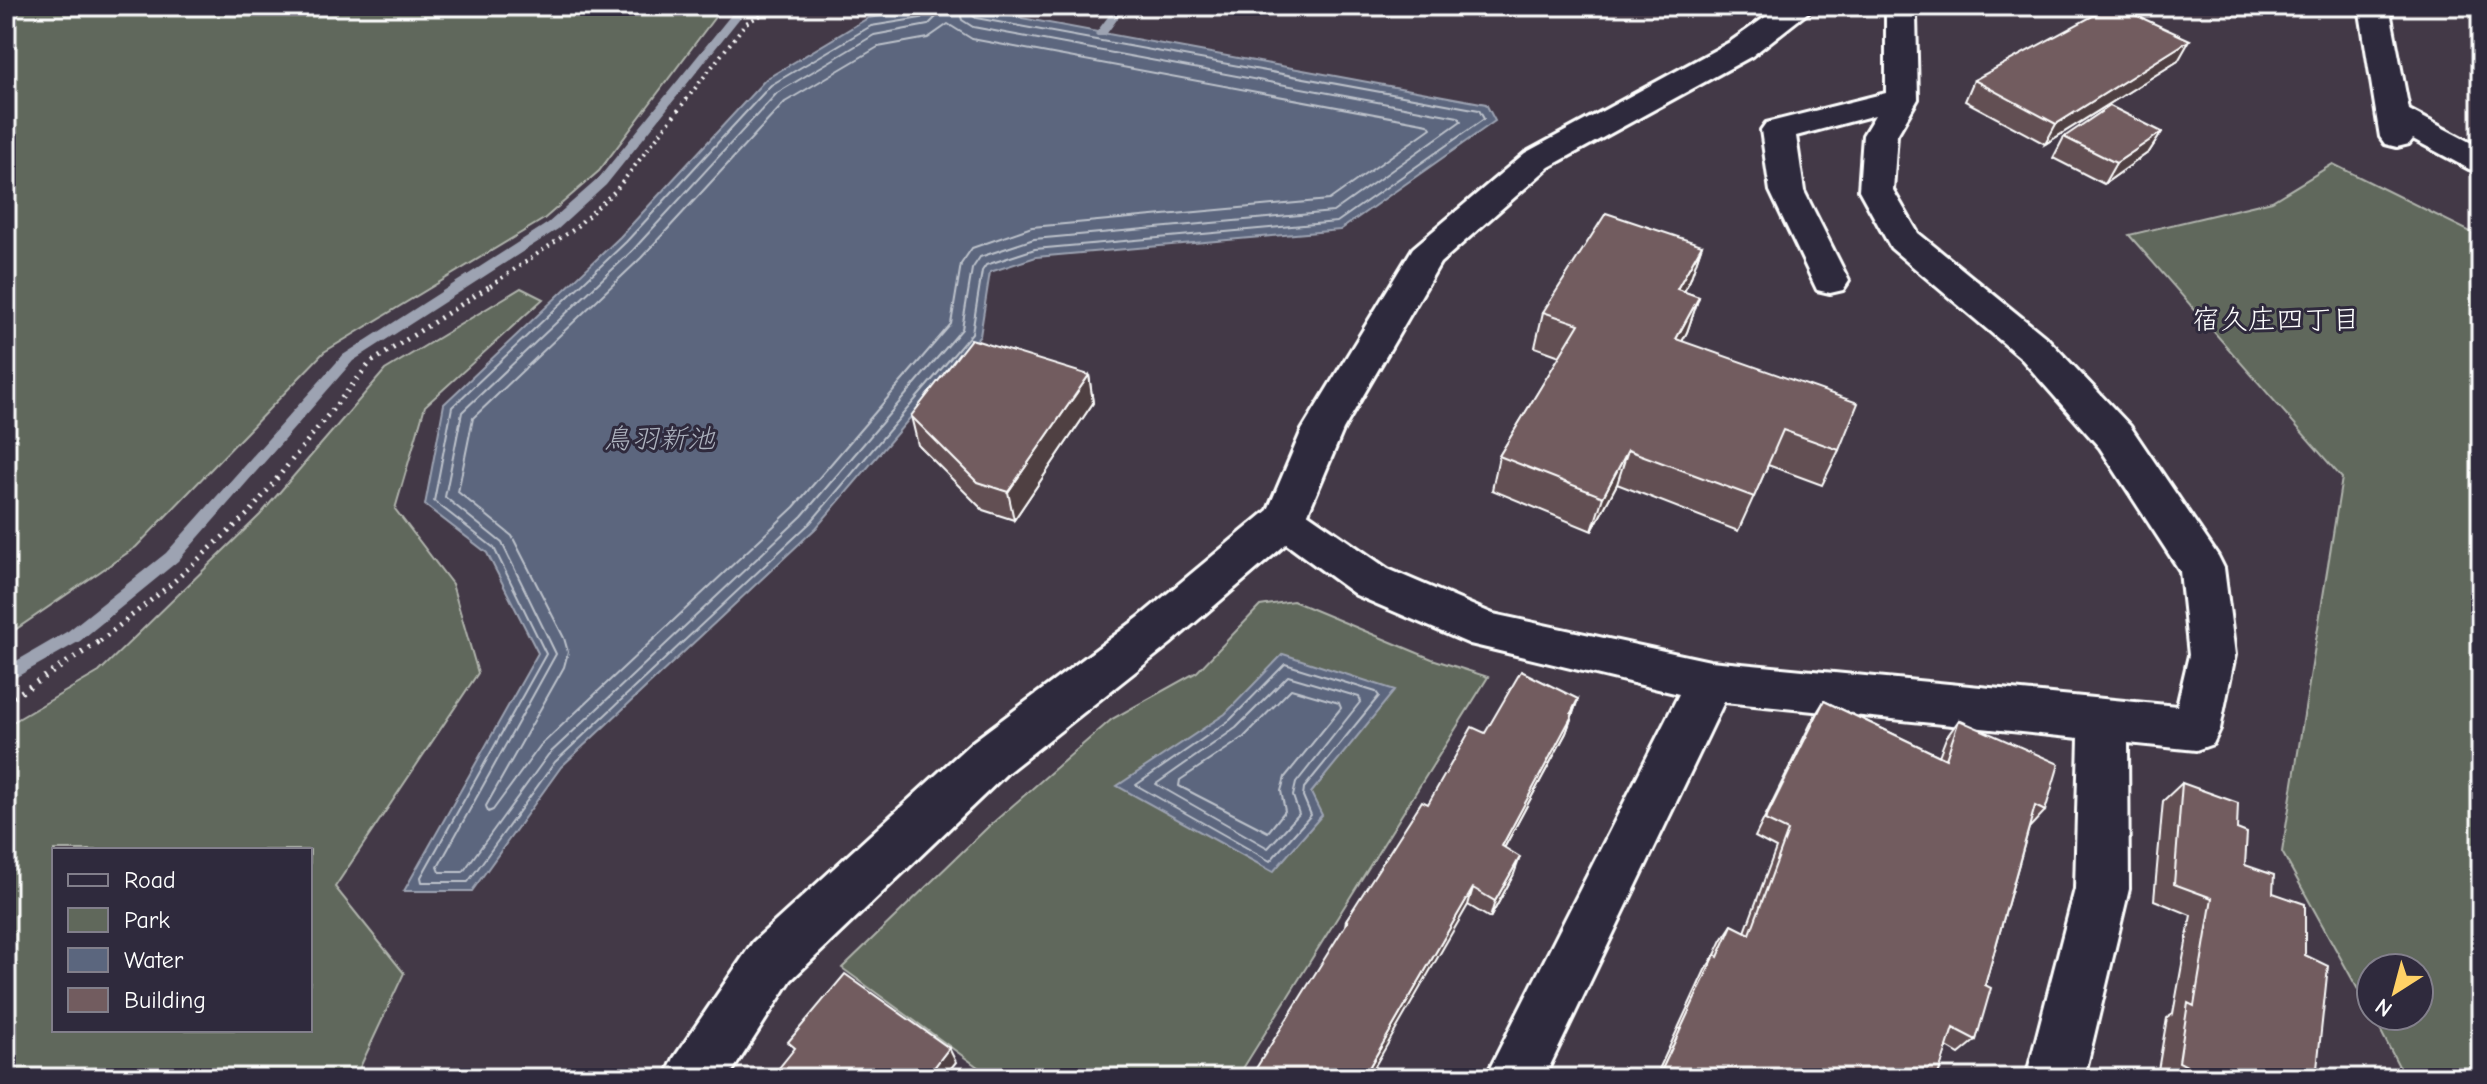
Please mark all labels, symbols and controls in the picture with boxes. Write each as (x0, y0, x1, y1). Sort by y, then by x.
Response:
district label: 宿久庄四丁目 (2192, 304, 2360, 336)
water label: 鳥羽新池 (603, 423, 716, 455)
legend (52, 848, 312, 1032)
text: Road (124, 866, 176, 894)
text: Park (124, 906, 170, 934)
text: Water (124, 946, 184, 974)
north arrow (2355, 952, 2435, 1032)
text: Building (124, 986, 206, 1014)
text: N (2370, 993, 2397, 1022)

